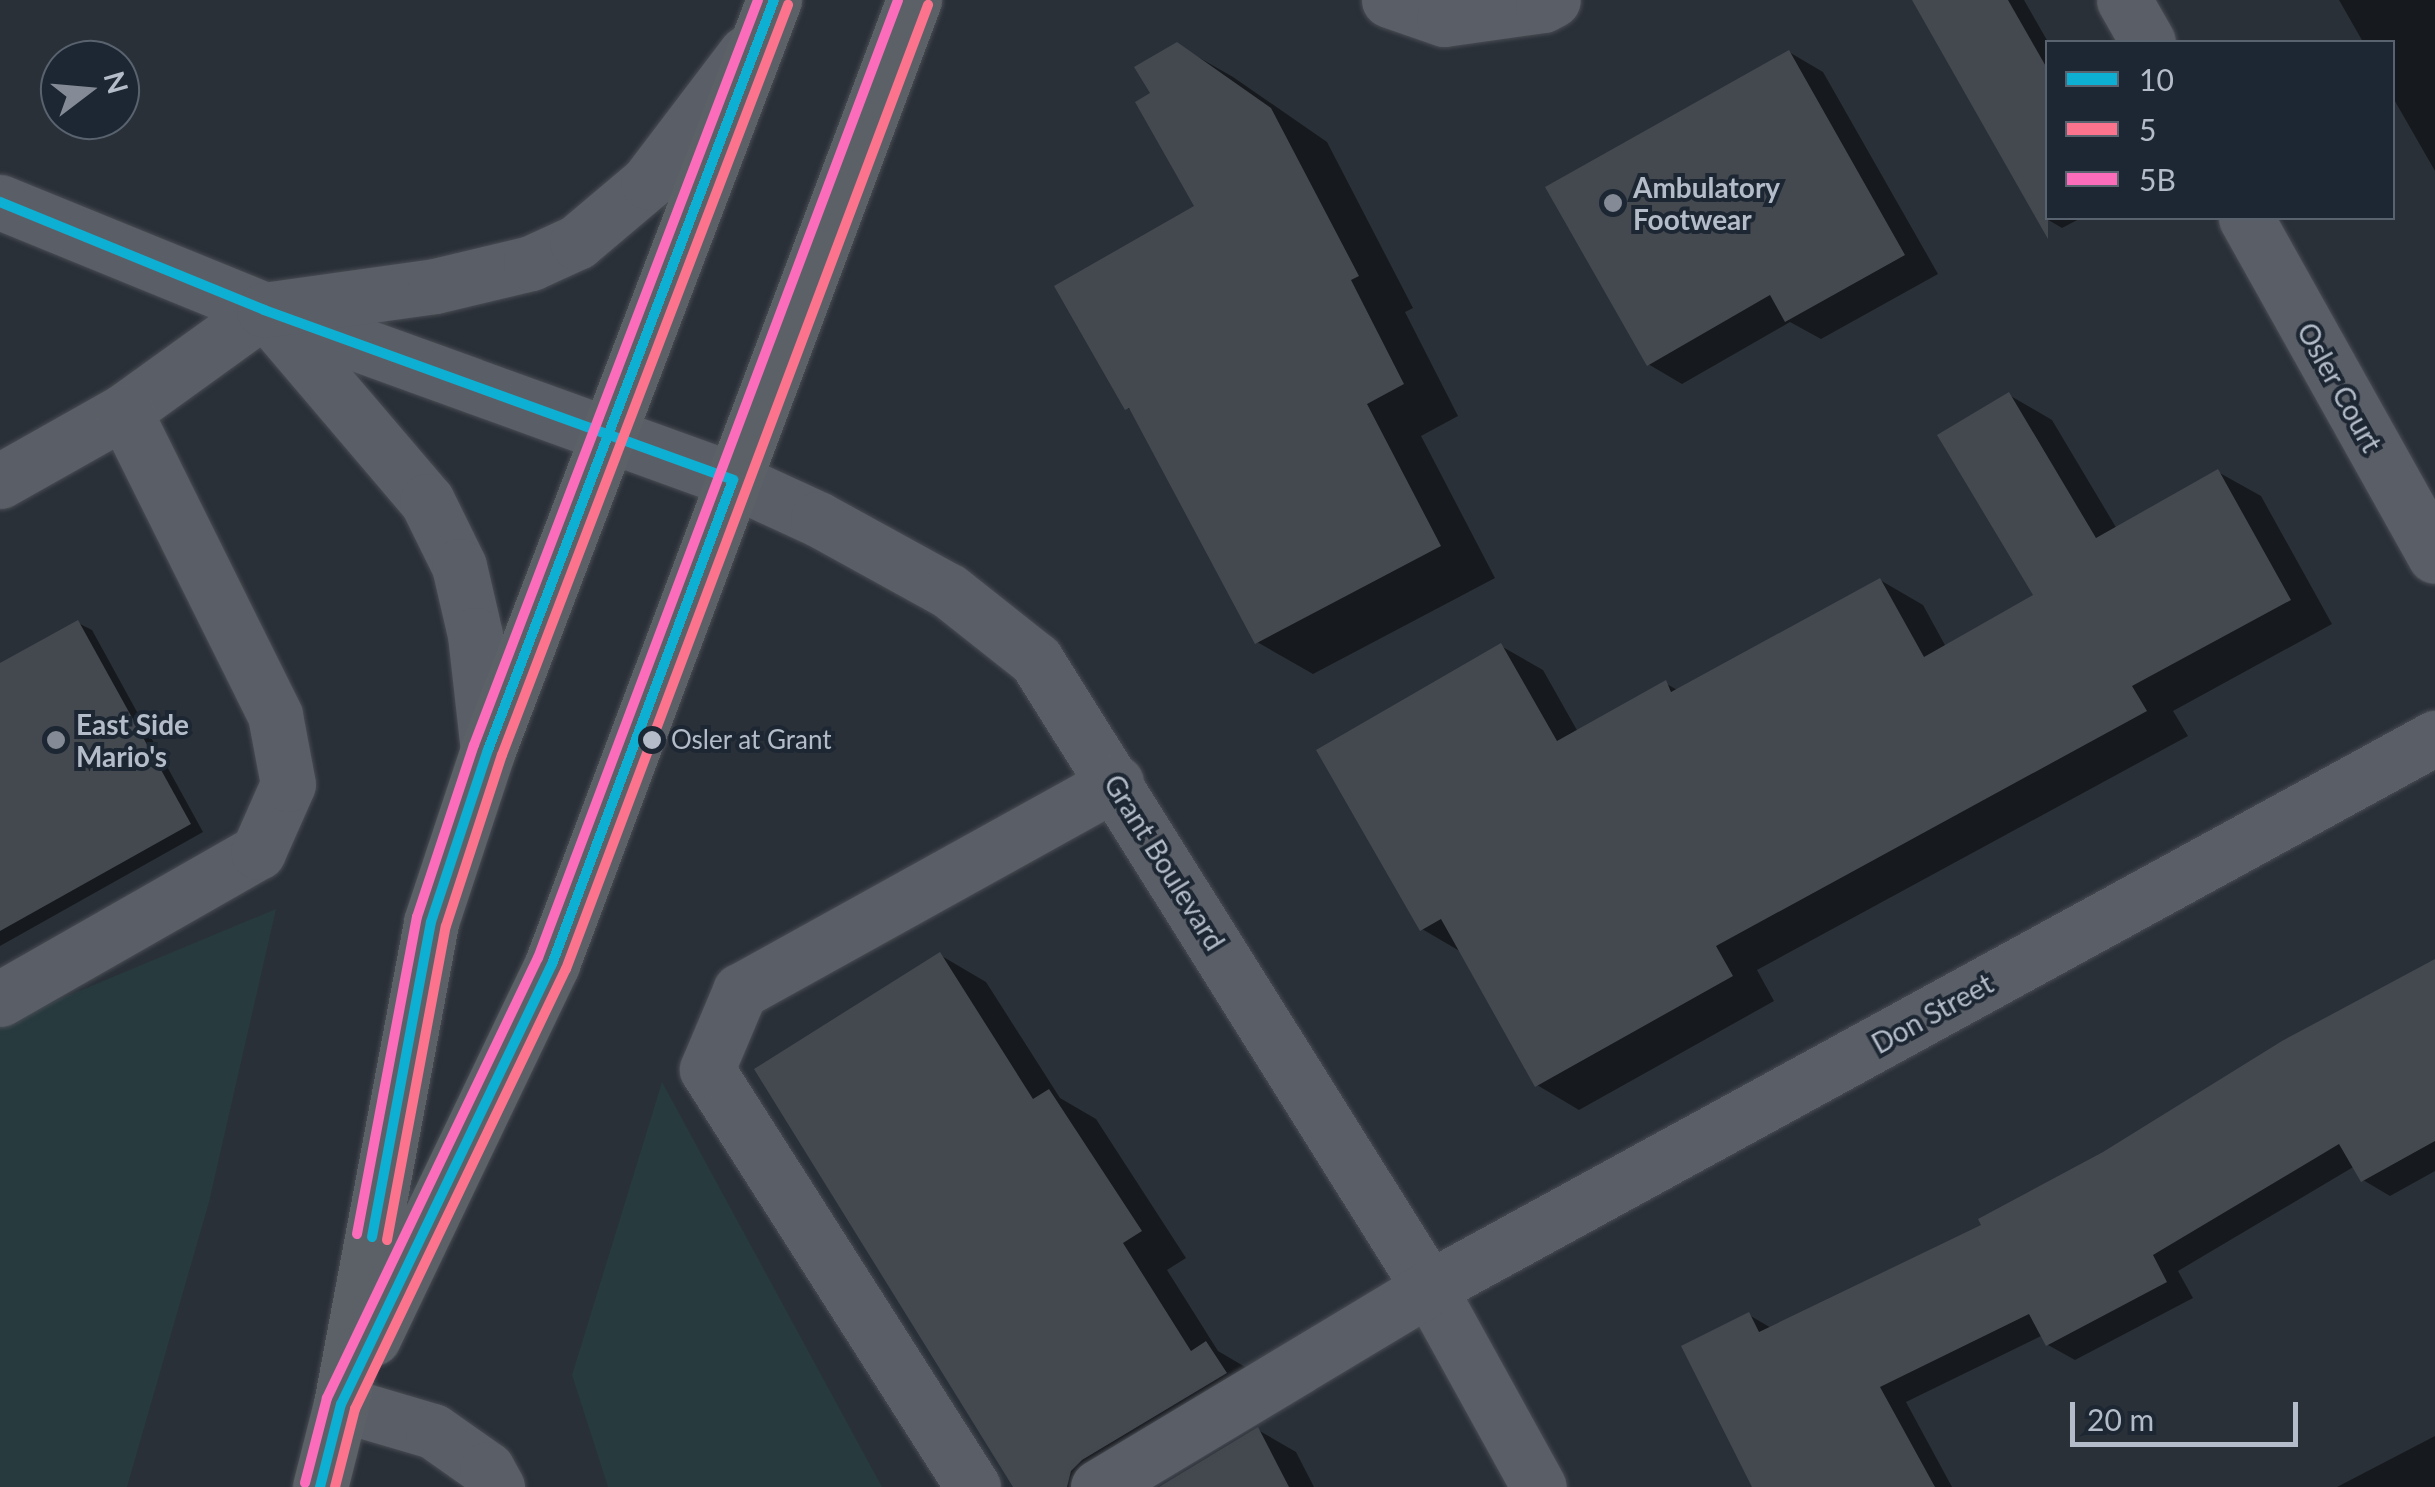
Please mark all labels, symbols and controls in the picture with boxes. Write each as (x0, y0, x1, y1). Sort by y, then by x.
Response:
north arrow (40, 40, 140, 140)
legend (2045, 40, 2395, 220)
text: 10 (2139, 61, 2174, 97)
text: N (98, 67, 136, 97)
text: 5 (2139, 111, 2156, 147)
text: 5B (2139, 161, 2176, 197)
place label: Ambulatory Footwear (1633, 170, 1780, 236)
marker: Ambulatory Footwear (1602, 192, 1624, 214)
street label: Osler Court (2291, 316, 2389, 458)
place label: East Side Mario's (76, 707, 189, 773)
place label: Osler at Grant (671, 724, 832, 756)
marker: East Side Mario's (45, 729, 67, 751)
marker: Osler at Grant (642, 730, 662, 750)
street label: Grant Boulevard (1098, 768, 1232, 956)
street label: Don Street (1865, 966, 1999, 1060)
scale bar (2075, 1382, 2302, 1444)
text: 20 m (2087, 1401, 2154, 1437)

